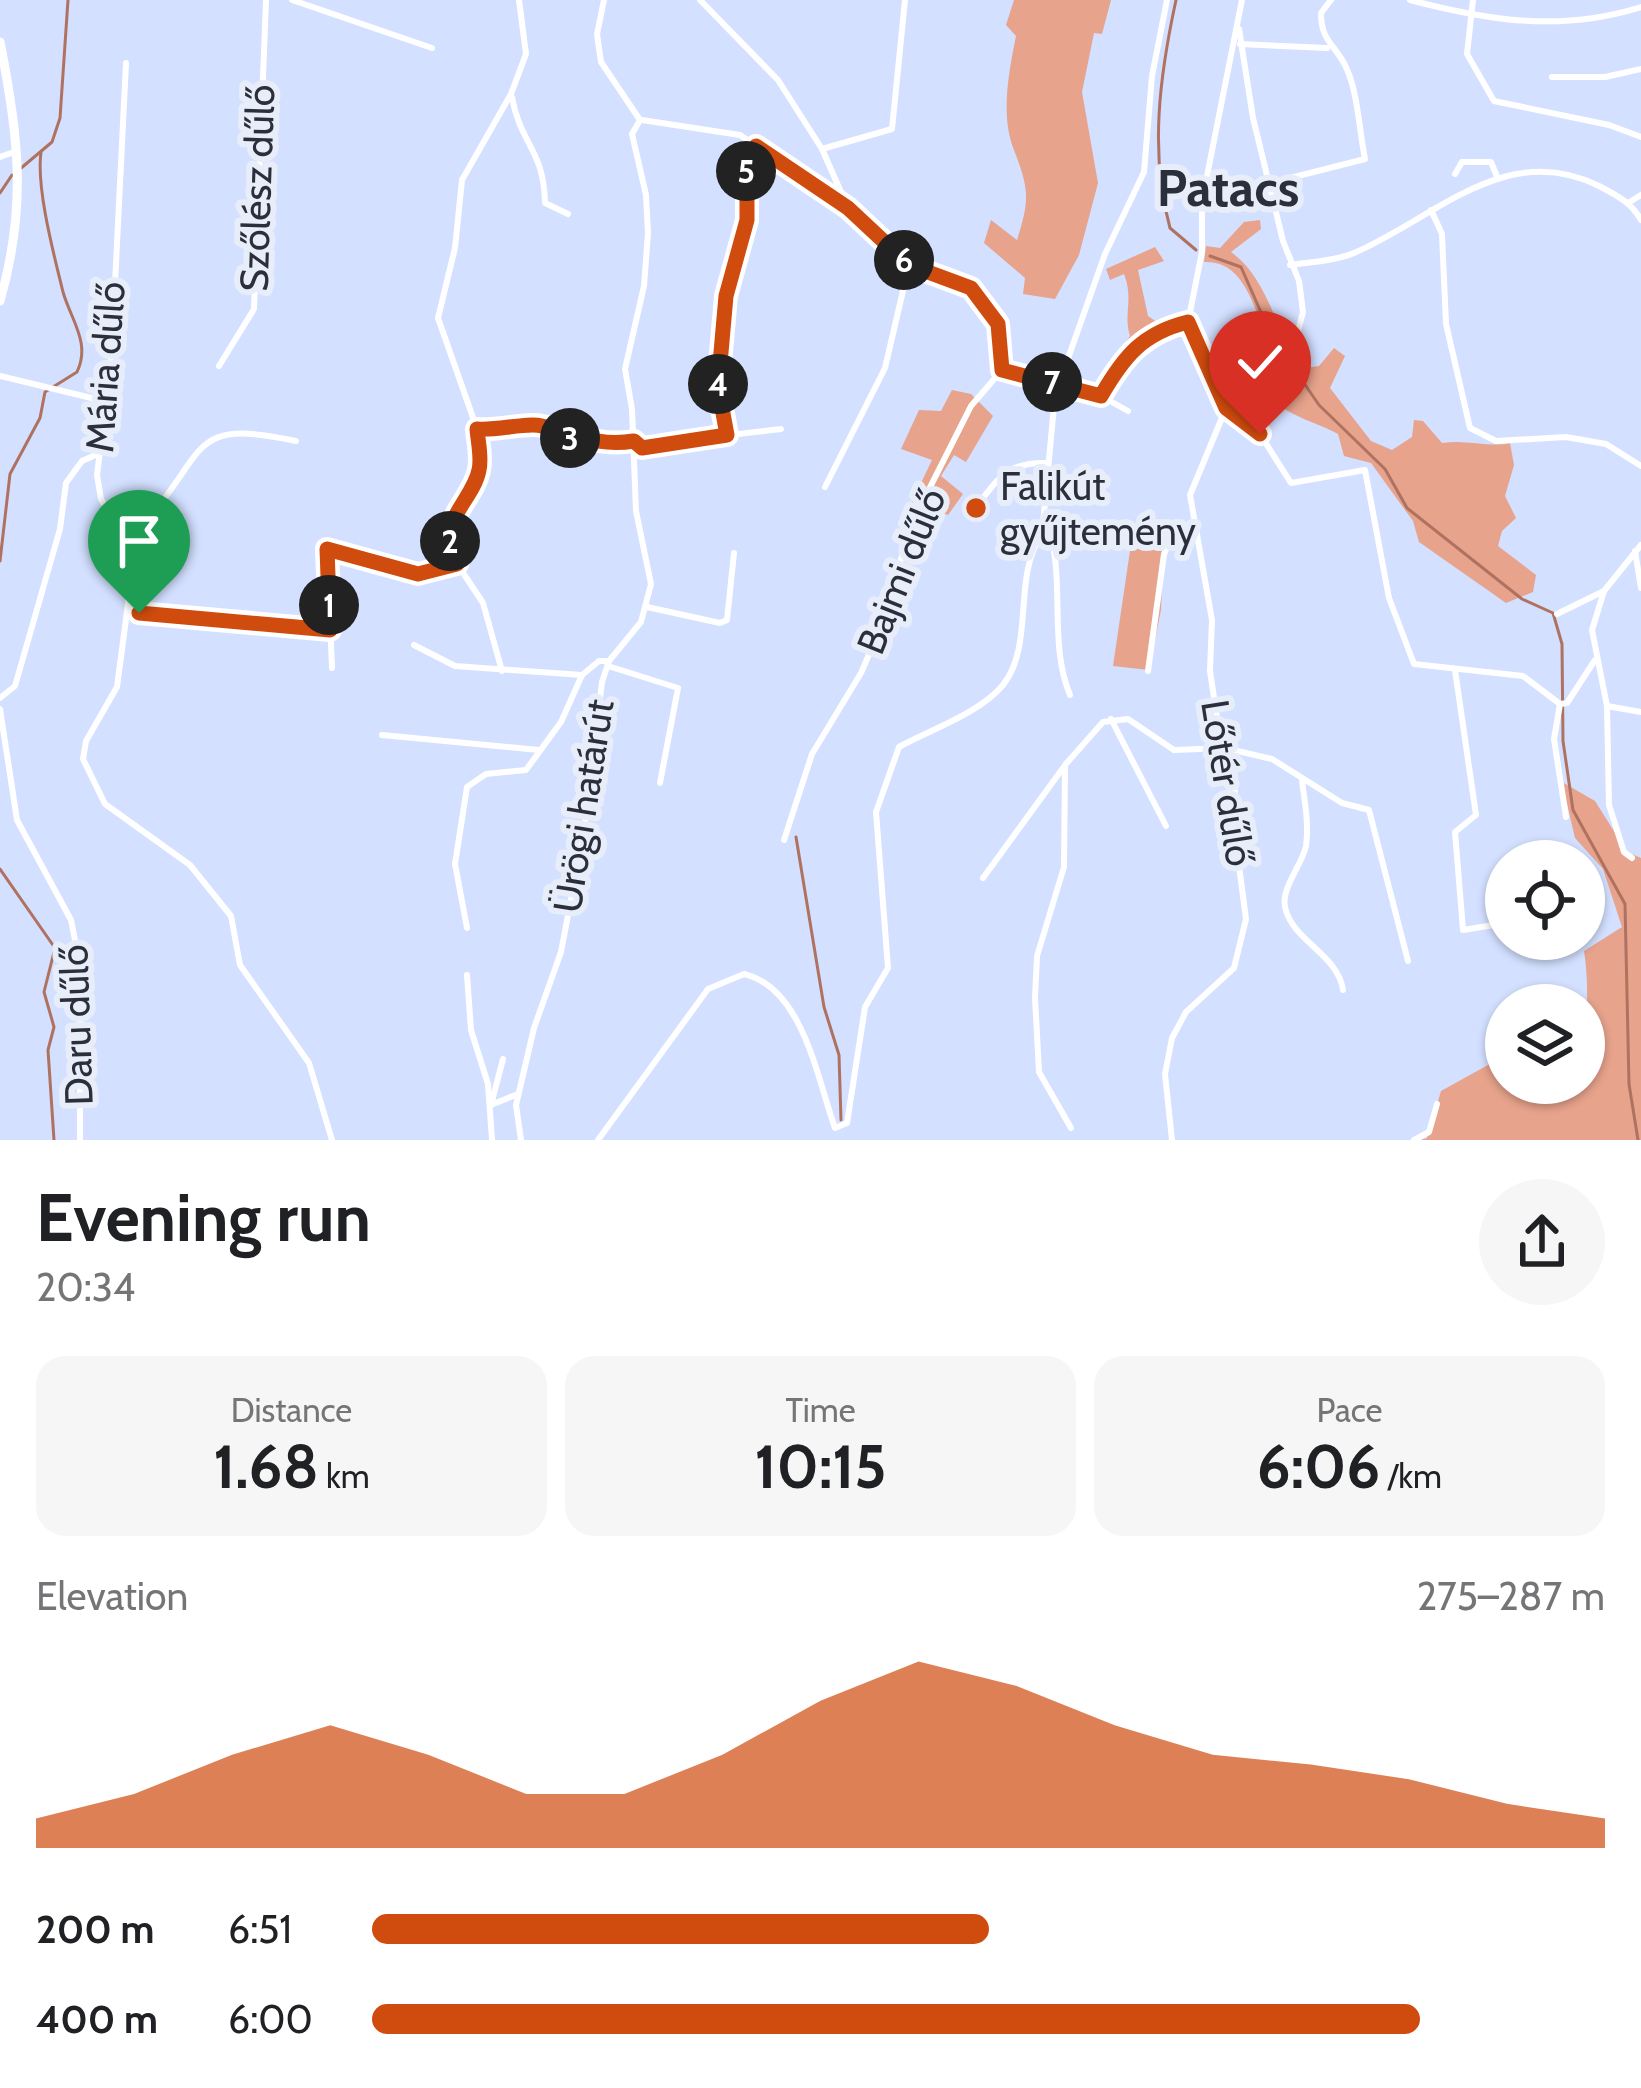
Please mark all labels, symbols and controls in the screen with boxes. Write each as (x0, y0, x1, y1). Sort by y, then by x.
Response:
street label: Szőlész dűlő (229, 84, 285, 292)
pin: 5 (716, 141, 776, 201)
text: 5 (737, 151, 755, 191)
district label: Patacs (1157, 157, 1299, 219)
pin: 6 (874, 230, 934, 290)
text: 6 (895, 240, 913, 280)
street label: Mária dűlő (75, 280, 135, 454)
pin (1209, 311, 1311, 434)
icon: check (1227, 329, 1293, 395)
pin: 7 (1022, 352, 1082, 412)
pin: 4 (688, 354, 748, 414)
text: 7 (1044, 362, 1060, 402)
text: 4 (708, 364, 728, 404)
pin: 3 (540, 408, 600, 468)
text: 3 (561, 418, 579, 458)
place label: Falikút gyűjtemény (1000, 462, 1196, 555)
street label: Bajmi dűlő (846, 481, 956, 661)
pin (88, 490, 190, 613)
marker: Falikút gyűjtemény (963, 495, 989, 521)
icon: arrive (106, 508, 172, 574)
pin: 2 (420, 511, 480, 571)
text: 2 (441, 521, 459, 561)
pin: 1 (299, 575, 359, 635)
text: 1 (323, 585, 335, 625)
street label: Ürögi határút (542, 696, 624, 916)
street label: Lőtér dűlő (1191, 696, 1265, 870)
map controls (1485, 840, 1605, 1104)
button: locate (1485, 840, 1605, 960)
street label: Daru dűlő (49, 944, 103, 1106)
button: layers (1485, 984, 1605, 1104)
text: Evening run (36, 1177, 371, 1258)
button: share (1479, 1179, 1605, 1305)
text: 20:34 (36, 1263, 135, 1311)
text: Distance (231, 1390, 352, 1430)
text: Time (785, 1390, 856, 1430)
text: Pace (1317, 1390, 1382, 1430)
text: 1.68 (213, 1430, 319, 1503)
text: 10:15 (754, 1430, 887, 1503)
text: 6:06 (1257, 1430, 1380, 1503)
text: km (319, 1456, 370, 1496)
text: /km (1380, 1456, 1442, 1496)
text: Elevation (36, 1572, 188, 1620)
text: 275–287 m (1417, 1572, 1605, 1620)
text: 200 m (36, 1905, 154, 1953)
text: 6:51 (228, 1905, 292, 1953)
text: 400 m (36, 1995, 158, 2043)
text: 6:00 (228, 1995, 313, 2043)

